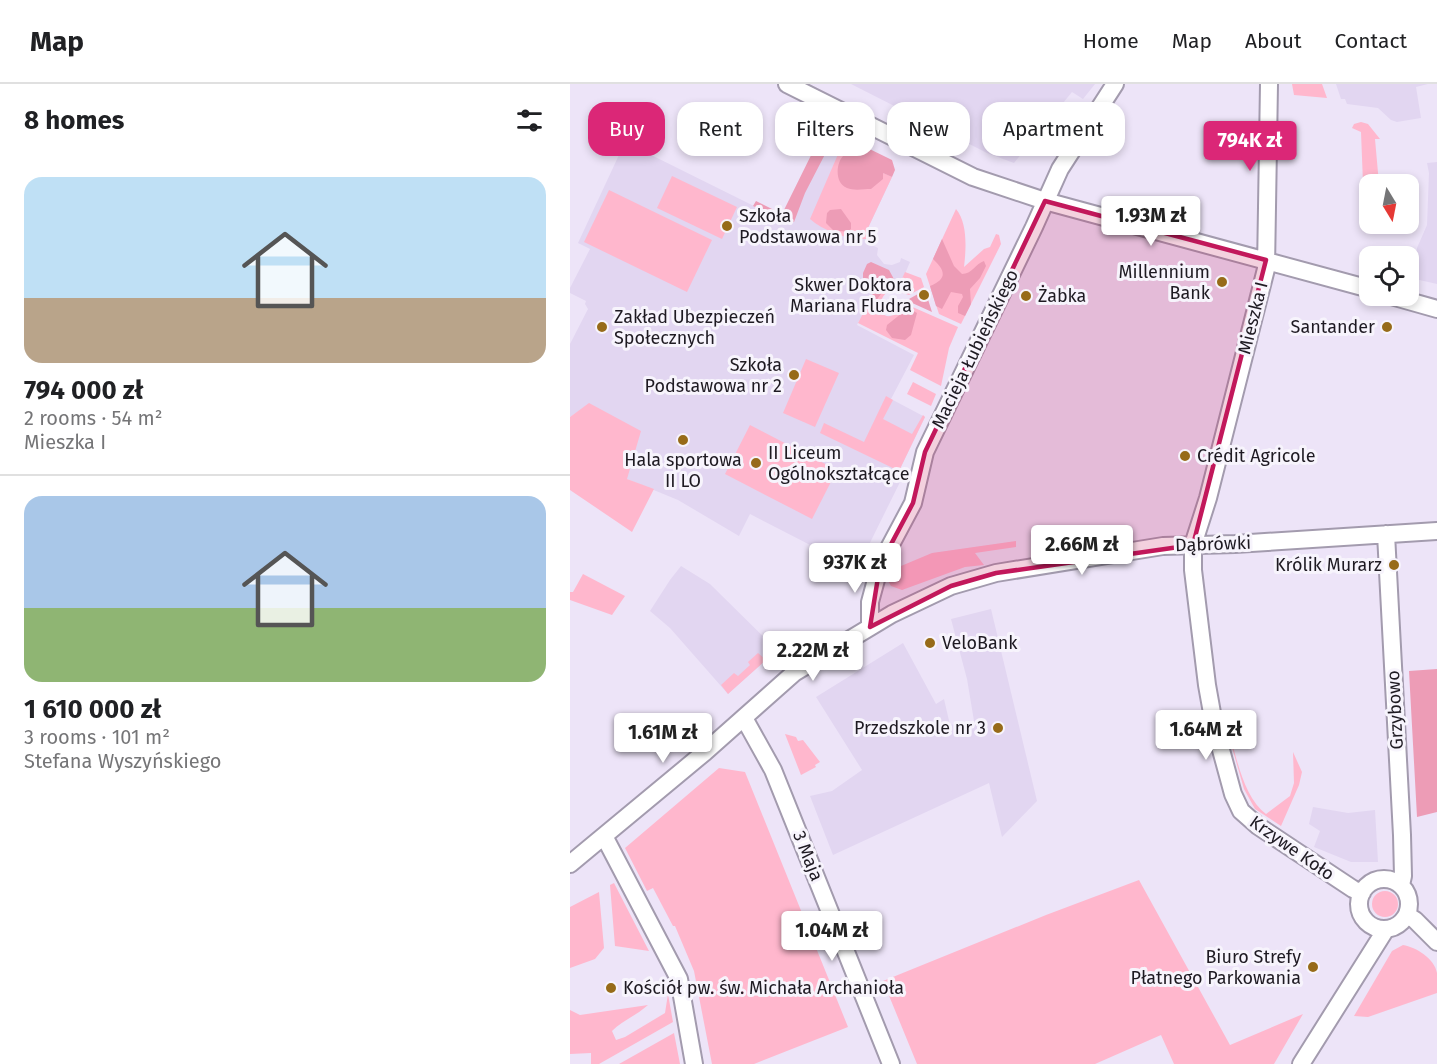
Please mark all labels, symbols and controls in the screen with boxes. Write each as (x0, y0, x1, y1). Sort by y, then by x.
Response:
text: Map (30, 25, 84, 58)
text: Home (1083, 28, 1139, 54)
text: Map (1172, 28, 1212, 54)
text: About (1245, 28, 1302, 54)
text: Contact (1335, 28, 1407, 54)
chip: Buy (588, 102, 665, 156)
chip: Rent (677, 102, 763, 156)
chip: Filters (775, 102, 875, 156)
chip: New (887, 102, 970, 156)
chip: Apartment (982, 102, 1125, 156)
icon: filters (513, 104, 546, 137)
text: 8 homes (24, 105, 124, 136)
pin: 794K zł (1195, 121, 1305, 172)
text: 794K zł (1218, 128, 1282, 152)
north arrow (1359, 174, 1419, 234)
map controls (1359, 174, 1419, 306)
pin: 1.93M zł (1089, 196, 1213, 247)
text: 1.93M zł (1115, 203, 1187, 227)
place label: Szkoła Podstawowa nr 5 (739, 205, 877, 248)
icon: home (231, 216, 339, 324)
marker: Szkoła Podstawowa nr 5 (720, 219, 734, 233)
button: locate (1359, 246, 1419, 306)
place label: Millennium Bank (1119, 261, 1211, 304)
street label: Macieja Łubieńskiego (927, 266, 1023, 432)
place label: Skwer Doktora Mariana Fludra (790, 274, 912, 317)
marker: Millennium Bank (1215, 275, 1229, 289)
street label: Mieszka I (1233, 279, 1273, 357)
place label: Żabka (1038, 285, 1086, 307)
marker: Skwer Doktora Mariana Fludra (917, 288, 931, 302)
marker: Żabka (1019, 289, 1033, 303)
place label: Zakład Ubezpieczeń Społecznych (614, 306, 775, 349)
place label: Santander (1291, 316, 1375, 338)
marker: Zakład Ubezpieczeń Społecznych (595, 320, 609, 334)
marker: Santander (1380, 320, 1394, 334)
place label: Szkoła Podstawowa nr 2 (644, 354, 782, 397)
marker: Szkoła Podstawowa nr 2 (787, 368, 801, 382)
text: 794 000 zł (24, 375, 144, 406)
text: 2 rooms · 54 m² (24, 406, 163, 430)
text: Mieszka I (24, 430, 106, 454)
marker: Hala sportowa II LO (676, 433, 690, 447)
place label: II Liceum Ogólnokształcące (768, 442, 909, 485)
place label: Crédit Agricole (1197, 445, 1316, 467)
place label: Hala sportowa II LO (624, 449, 742, 492)
marker: Crédit Agricole (1178, 449, 1192, 463)
marker: II Liceum Ogólnokształcące (749, 456, 763, 470)
pin: 2.66M zł (1020, 525, 1144, 576)
text: 2.66M zł (1045, 532, 1119, 556)
street label: Dąbrówki (1175, 532, 1251, 556)
icon: home (231, 535, 339, 643)
pin: 937K zł (800, 543, 910, 594)
text: 937K zł (823, 550, 887, 574)
place label: Królik Murarz (1275, 554, 1382, 576)
marker: Królik Murarz (1387, 558, 1401, 572)
pin: 2.22M zł (751, 631, 875, 682)
place label: VeloBank (942, 632, 1018, 654)
marker: VeloBank (923, 636, 937, 650)
text: 2.22M zł (777, 638, 849, 662)
street label: Grzybowo (1382, 670, 1408, 750)
text: 1 610 000 zł (24, 694, 162, 725)
pin: 1.64M zł (1144, 710, 1268, 761)
pin: 1.61M zł (601, 713, 725, 764)
place label: Przedszkole nr 3 (854, 717, 986, 739)
text: 1.64M zł (1170, 717, 1243, 741)
text: 1.61M zł (628, 720, 698, 744)
marker: Przedszkole nr 3 (991, 721, 1005, 735)
text: 3 rooms · 101 m² (24, 725, 170, 749)
text: Stefana Wyszyńskiego (24, 749, 222, 773)
street label: Krzywe Koło (1245, 811, 1339, 885)
street label: 3 Maja (788, 828, 828, 884)
pin: 1.04M zł (770, 911, 894, 962)
text: 1.04M zł (795, 918, 869, 942)
place label: Biuro Strefy Płatnego Parkowania (1130, 946, 1301, 989)
marker: Biuro Strefy Płatnego Parkowania (1306, 960, 1320, 974)
place label: Kościół pw. św. Michała Archanioła (623, 977, 904, 999)
marker: Kościół pw. św. Michała Archanioła (604, 981, 618, 995)

